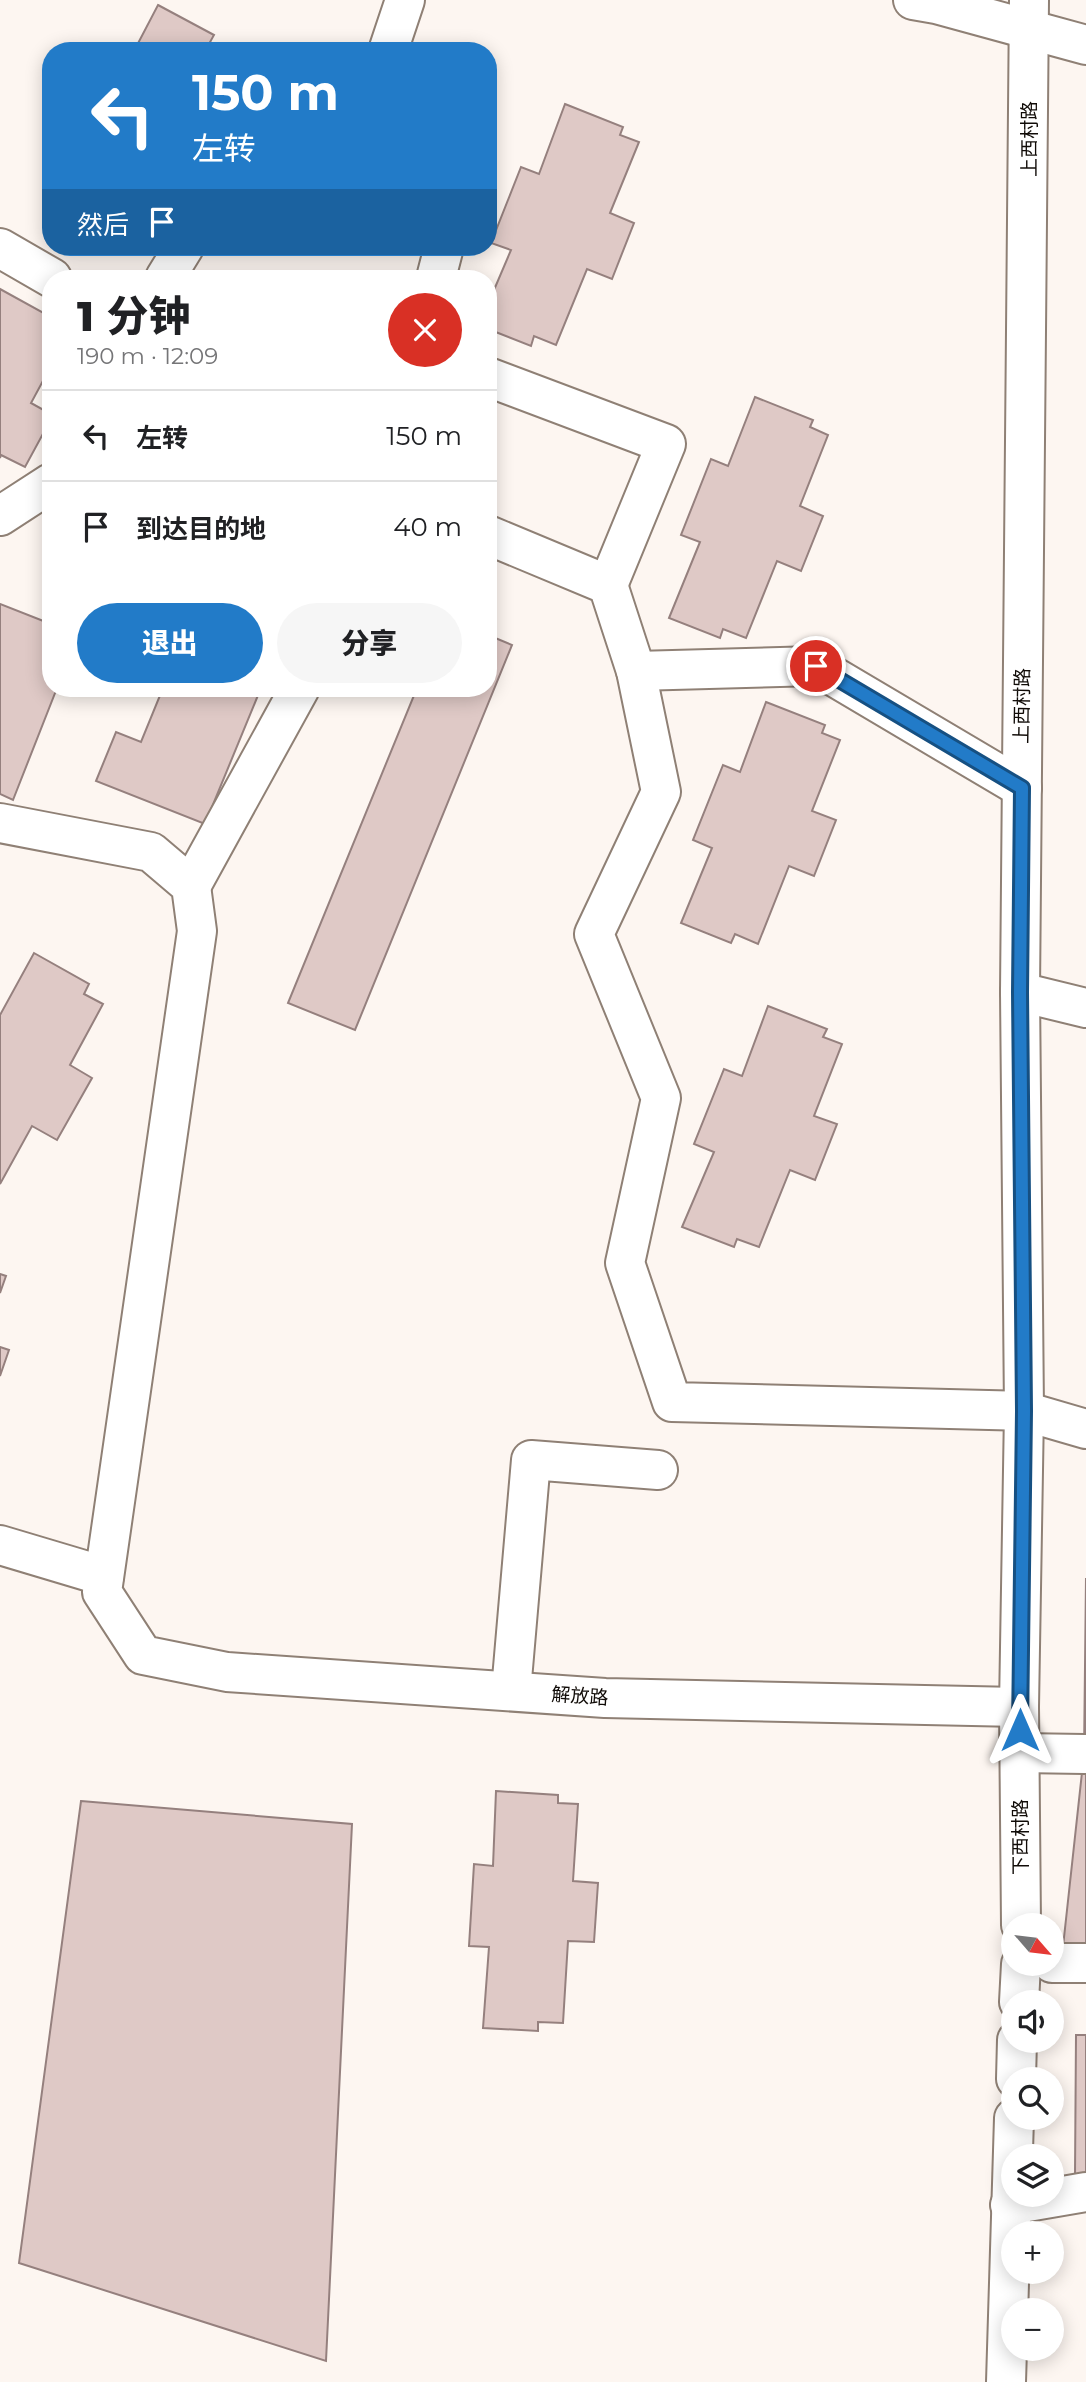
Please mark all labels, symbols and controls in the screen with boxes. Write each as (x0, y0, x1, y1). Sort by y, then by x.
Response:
text: 150 m (192, 63, 339, 122)
icon: left (77, 70, 168, 161)
street label: 上西村路 (1018, 101, 1041, 177)
text: 左转 (192, 129, 256, 168)
icon: arrive (143, 203, 181, 241)
text: 然后 (77, 209, 129, 241)
text: 1 分钟 (77, 290, 190, 342)
button: close (388, 293, 462, 367)
text: 190 m · 12:09 (77, 342, 218, 370)
icon: left (77, 417, 115, 455)
text: 150 m (386, 420, 462, 452)
text: 左转 (136, 422, 188, 454)
icon: arrive (77, 508, 115, 546)
text: 40 m (393, 511, 462, 543)
text: 到达目的地 (136, 513, 266, 545)
button: 退出 (77, 603, 263, 683)
button: 分享 (277, 603, 462, 683)
pin (786, 636, 846, 696)
icon: arrive (797, 647, 835, 685)
street label: 上西村路 (1010, 668, 1034, 744)
street label: 解放路 (551, 1683, 609, 1709)
position arrow (983, 1693, 1057, 1767)
street label: 下西村路 (1009, 1799, 1032, 1875)
north arrow (1001, 1913, 1064, 1976)
map controls (1001, 1913, 1064, 2361)
button: sound (1001, 1990, 1064, 2053)
button: search (1001, 2067, 1064, 2130)
button: layers (1001, 2144, 1064, 2207)
button: + (1001, 2221, 1064, 2284)
button: − (1001, 2298, 1064, 2361)

